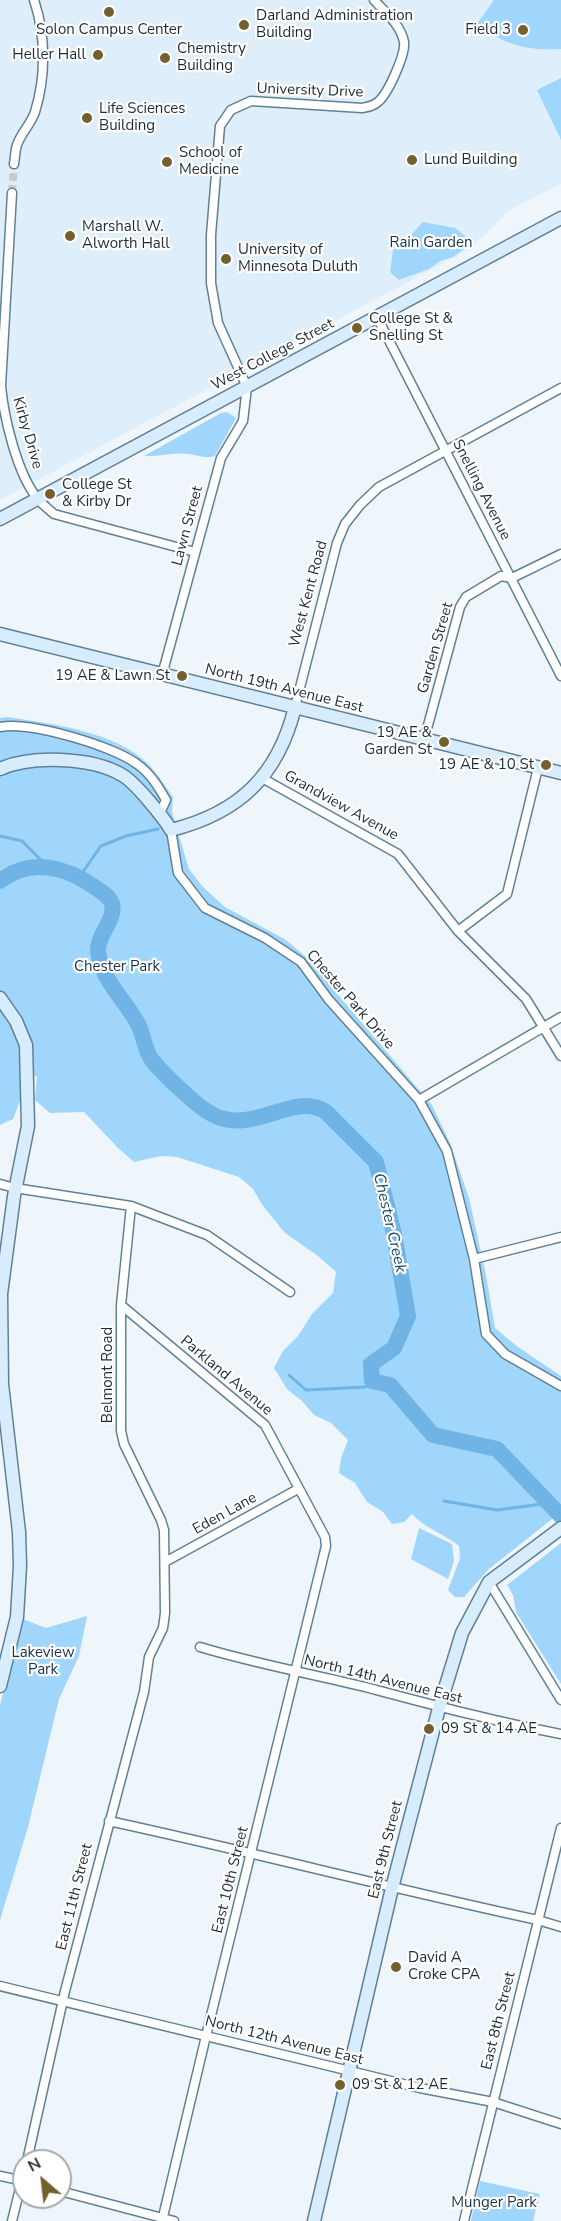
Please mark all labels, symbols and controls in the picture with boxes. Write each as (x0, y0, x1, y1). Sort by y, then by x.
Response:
marker: Solon Campus Center (102, 5, 116, 19)
place label: Darland Administration Building (256, 7, 413, 42)
marker: Darland Administration Building (237, 18, 251, 32)
place label: Solon Campus Center (36, 21, 182, 39)
place label: Field 3 (465, 21, 511, 39)
marker: Field 3 (516, 23, 530, 37)
place label: Chemistry Building (177, 40, 246, 75)
place label: Heller Hall (12, 46, 86, 64)
marker: Heller Hall (91, 48, 105, 62)
marker: Chemistry Building (158, 51, 172, 65)
street label: University Drive (256, 80, 364, 102)
place label: Life Sciences Building (99, 100, 185, 135)
marker: Life Sciences Building (80, 111, 94, 125)
place label: School of Medicine (179, 144, 242, 179)
place label: Lund Building (424, 151, 517, 169)
marker: Lund Building (405, 153, 419, 167)
marker: School of Medicine (160, 155, 174, 169)
place label: Marshall W. Alworth Hall (82, 218, 170, 253)
marker: Marshall W. Alworth Hall (63, 229, 77, 243)
park label: Rain Garden (389, 234, 473, 252)
place label: University of Minnesota Duluth (238, 241, 358, 276)
marker: University of Minnesota Duluth (219, 252, 233, 266)
place label: College St & Snelling St (369, 310, 453, 345)
street label: West College Street (209, 315, 337, 395)
marker: College St & Snelling St (350, 321, 364, 335)
street label: Kirby Drive (8, 395, 46, 471)
street label: Snelling Avenue (448, 437, 514, 543)
place label: College St & Kirby Dr (62, 476, 132, 511)
street label: Lawn Street (169, 484, 207, 568)
marker: College St & Kirby Dr (43, 487, 57, 501)
street label: West Kent Road (286, 539, 332, 649)
street label: Garden Street (414, 600, 458, 696)
street label: North 19th Avenue East (203, 661, 365, 717)
place label: 19 AE & Lawn St (55, 667, 170, 685)
marker: 19 AE & Lawn St (175, 669, 189, 683)
place label: 19 AE & Garden St (364, 724, 432, 759)
marker: 19 AE & Garden St (437, 735, 451, 749)
place label: 19 AE & 10 St (438, 756, 534, 774)
marker: 19 AE & 10 St (539, 758, 553, 772)
street label: Grandview Avenue (281, 767, 401, 845)
street label: Chester Park Drive (302, 947, 398, 1053)
park label: Chester Park (74, 958, 160, 976)
water label: Chester Creek (368, 1172, 410, 1274)
street label: Belmont Road (99, 1327, 117, 1423)
street label: Parkland Avenue (176, 1332, 276, 1420)
street label: Eden Lane (190, 1489, 260, 1539)
park label: Lakeview Park (12, 1644, 74, 1679)
street label: North 14th Avenue East (302, 1652, 464, 1708)
place label: 09 St & 14 AE (441, 1720, 537, 1738)
marker: 09 St & 14 AE (422, 1722, 436, 1736)
street label: East 9th Street (365, 1799, 407, 1901)
street label: East 10th Street (209, 1825, 253, 1935)
street label: East 11th Street (53, 1842, 97, 1952)
place label: David A Croke CPA (408, 1949, 480, 1984)
marker: David A Croke CPA (389, 1960, 403, 1974)
street label: East 8th Street (478, 1970, 520, 2072)
street label: North 12th Avenue East (203, 2013, 365, 2069)
place label: 09 St & 12 AE (352, 2076, 448, 2094)
marker: 09 St & 12 AE (333, 2078, 347, 2092)
north arrow (12, 2149, 72, 2209)
text: N (24, 2152, 45, 2177)
park label: Munger Park (451, 2194, 537, 2212)

